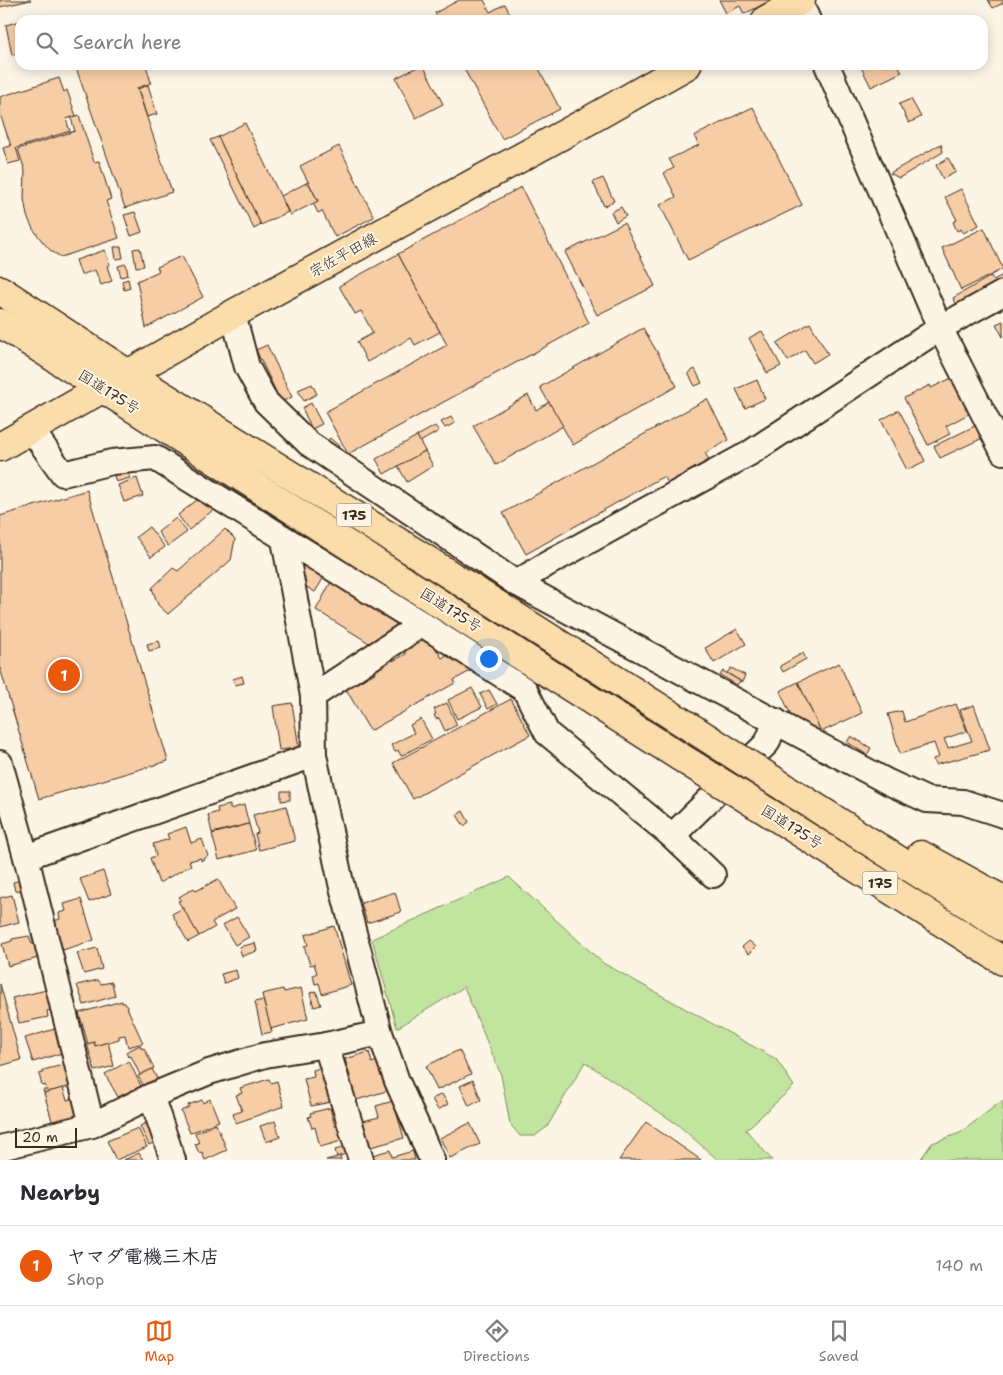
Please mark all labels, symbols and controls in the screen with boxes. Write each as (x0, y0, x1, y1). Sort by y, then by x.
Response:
search box (15, 15, 988, 70)
icon: search (33, 29, 61, 57)
text: Search here (73, 30, 182, 55)
street label: 宗佐平田線 (305, 228, 381, 282)
street label: 国道175号 (74, 365, 144, 419)
road number: 175 (336, 504, 372, 526)
street label: 国道175号 (416, 583, 486, 637)
your location (476, 646, 502, 672)
pin: 1 (48, 656, 80, 694)
street label: 国道175号 (757, 800, 827, 854)
road number: 175 (862, 871, 898, 894)
scale bar (15, 1125, 78, 1148)
text: 20 m (22, 1128, 58, 1146)
text: Nearby (20, 1179, 100, 1207)
text: ヤマダ電機三木店 (67, 1244, 219, 1269)
text: 1 (32, 1255, 40, 1276)
text: 140 m (936, 1255, 983, 1276)
text: Shop (67, 1269, 104, 1290)
tab: Map (144, 1317, 174, 1365)
tab: Directions (463, 1317, 530, 1365)
tab: Saved (819, 1317, 859, 1365)

